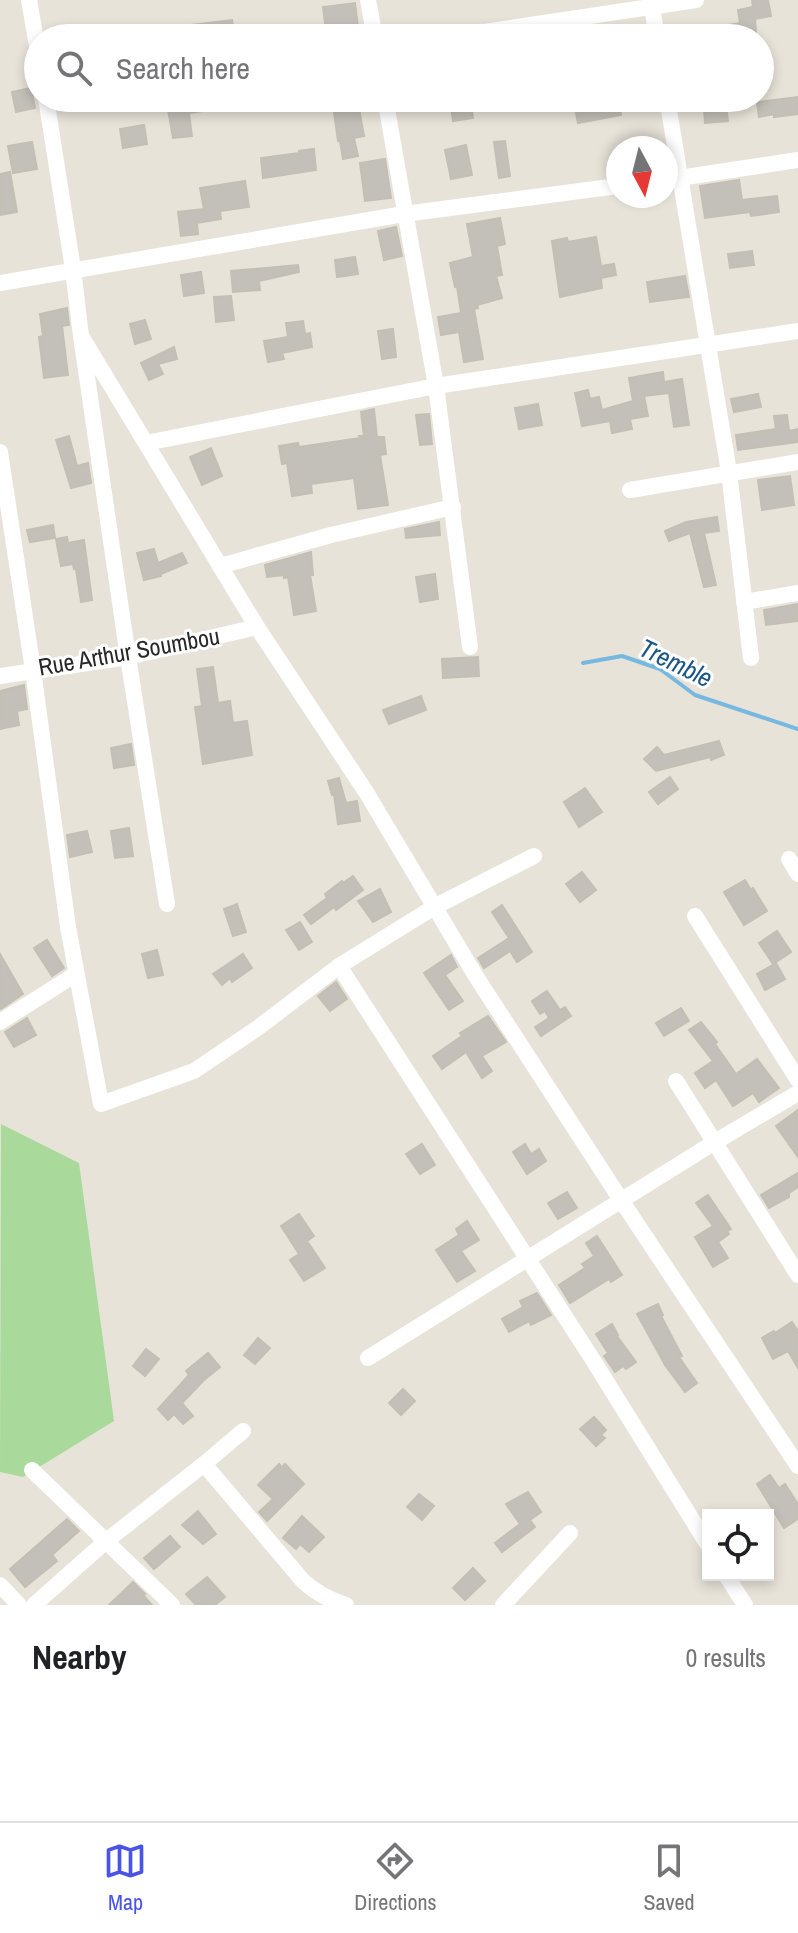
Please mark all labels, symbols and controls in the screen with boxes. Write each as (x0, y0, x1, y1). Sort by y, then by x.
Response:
search box (24, 24, 774, 112)
icon: search (52, 46, 96, 90)
text: Search here (116, 48, 250, 88)
north arrow (606, 136, 678, 208)
street label: Rue Arthur Soumbou (36, 619, 222, 683)
water label: Tremble (634, 630, 719, 695)
map controls (702, 1509, 774, 1581)
button: locate (702, 1509, 774, 1581)
text: Nearby (32, 1634, 127, 1680)
text: 0 results (685, 1640, 766, 1675)
tab: Map (103, 1839, 147, 1917)
tab: Directions (354, 1839, 437, 1917)
tab: Saved (643, 1839, 695, 1917)

